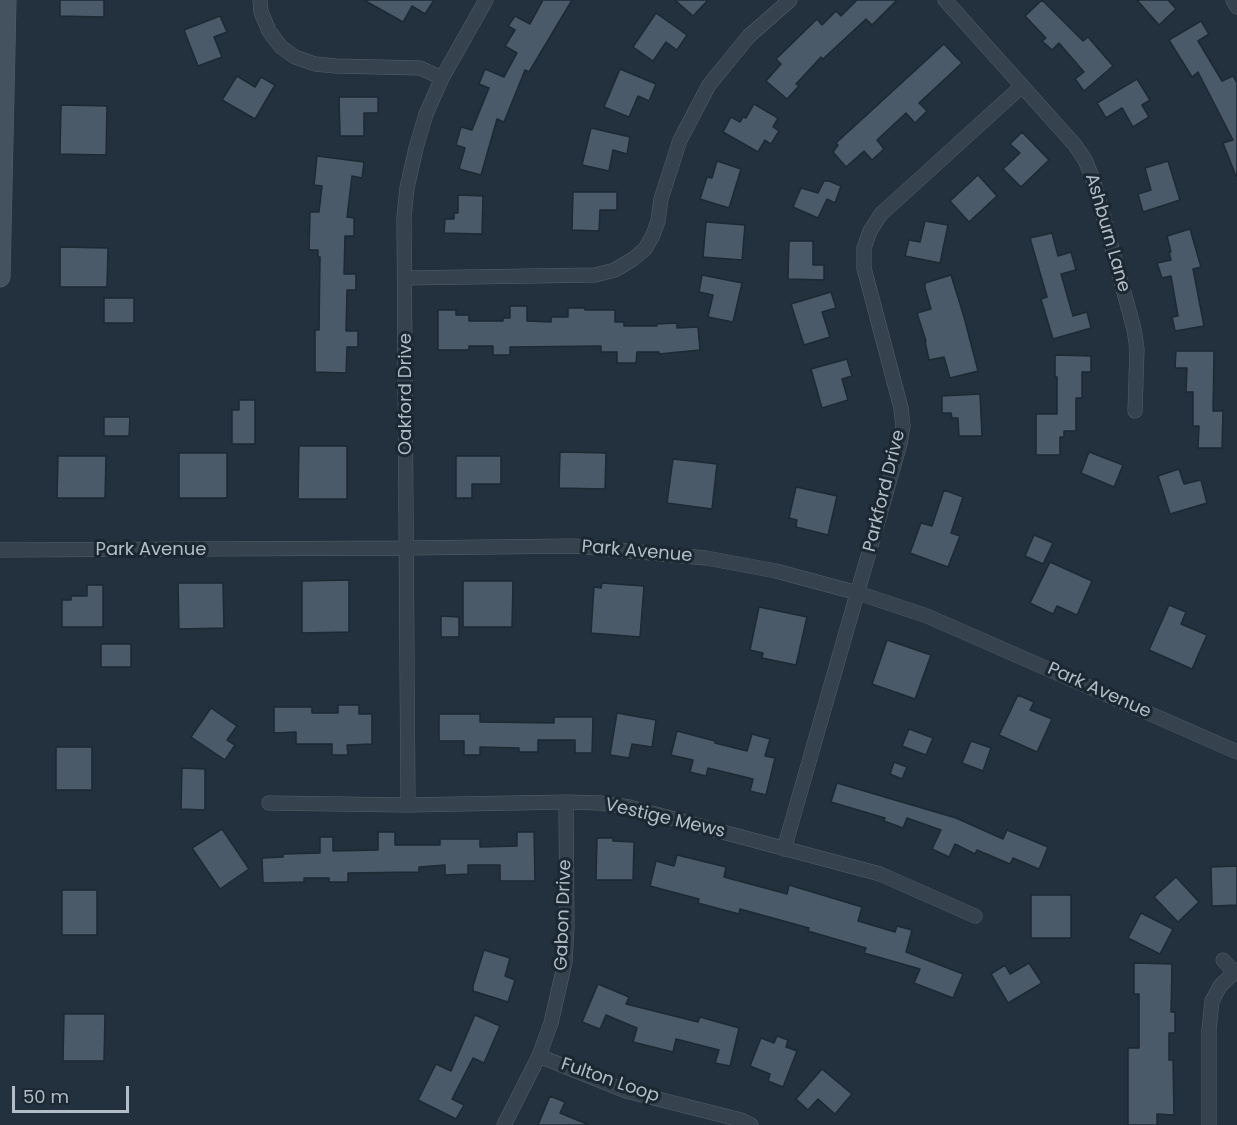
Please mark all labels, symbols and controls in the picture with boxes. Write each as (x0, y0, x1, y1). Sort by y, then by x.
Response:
street label: Ashburn Lane (1080, 171, 1134, 295)
street label: Oakford Drive (395, 333, 417, 455)
street label: Parkford Drive (859, 428, 911, 554)
street label: Park Avenue (581, 536, 693, 568)
street label: Park Avenue (96, 539, 206, 561)
street label: Park Avenue (1044, 659, 1154, 723)
street label: Vestige Mews (603, 795, 727, 843)
street label: Gabon Drive (551, 859, 577, 971)
street label: Fulton Loop (558, 1054, 662, 1108)
scale bar (15, 1074, 132, 1112)
text: 50 m (23, 1084, 69, 1109)

